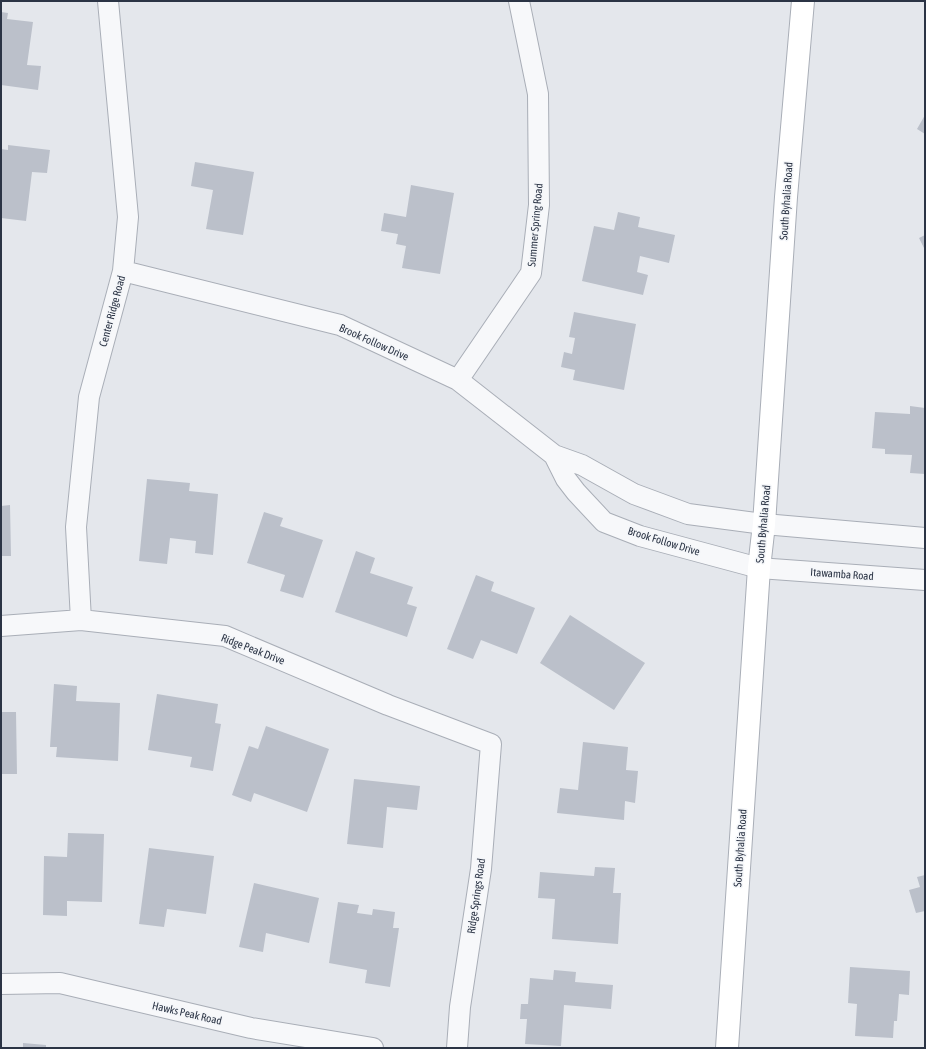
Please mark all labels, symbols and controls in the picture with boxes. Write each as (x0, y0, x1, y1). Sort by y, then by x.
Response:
street label: South Byhalia Road (777, 161, 795, 241)
street label: Summer Spring Road (525, 183, 545, 267)
street label: Center Ridge Road (97, 274, 127, 348)
street label: Brook Follow Drive (337, 321, 411, 363)
street label: South Byhalia Road (754, 484, 772, 564)
street label: Brook Follow Drive (627, 524, 701, 558)
street label: Itawamba Road (810, 566, 874, 582)
street label: Ridge Peak Drive (219, 631, 287, 667)
street label: South Byhalia Road (731, 808, 749, 888)
street label: Ridge Springs Road (465, 857, 487, 935)
street label: Hawks Peak Road (151, 999, 223, 1027)

